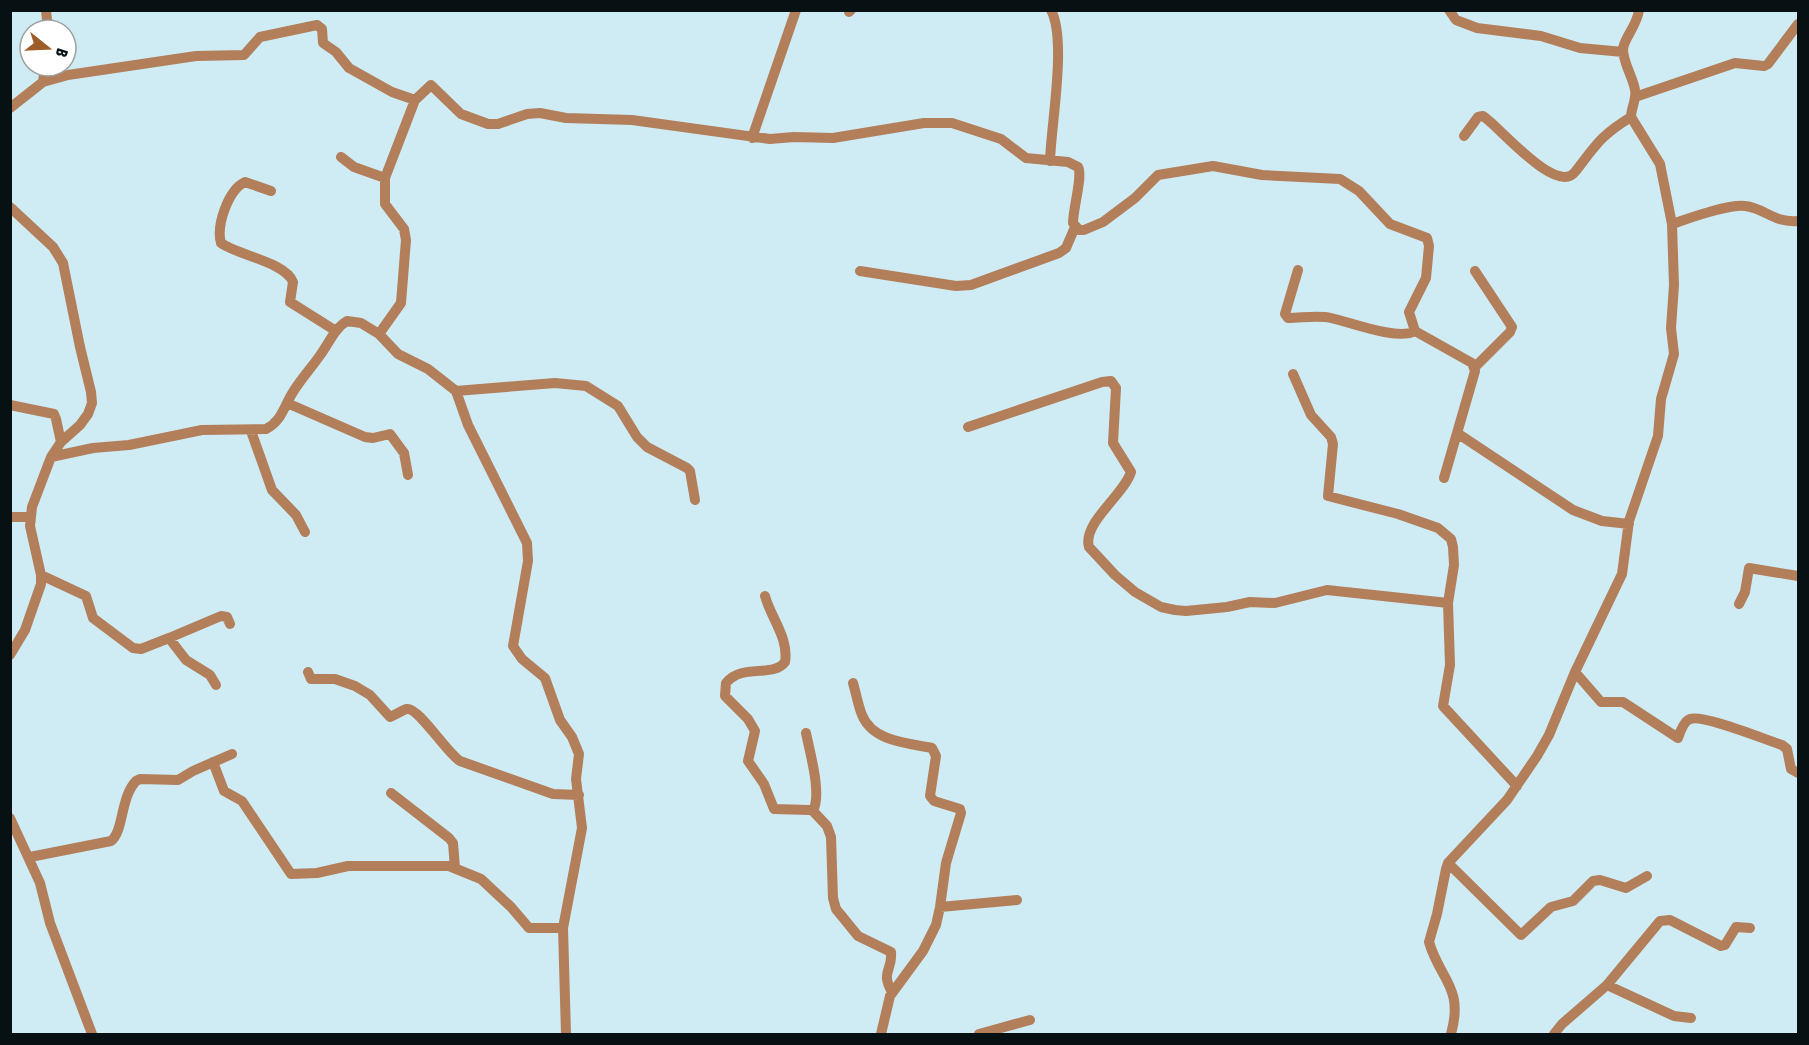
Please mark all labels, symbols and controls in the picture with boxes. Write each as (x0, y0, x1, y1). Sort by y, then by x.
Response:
north arrow (18, 18, 78, 78)
text: B (52, 46, 72, 59)

